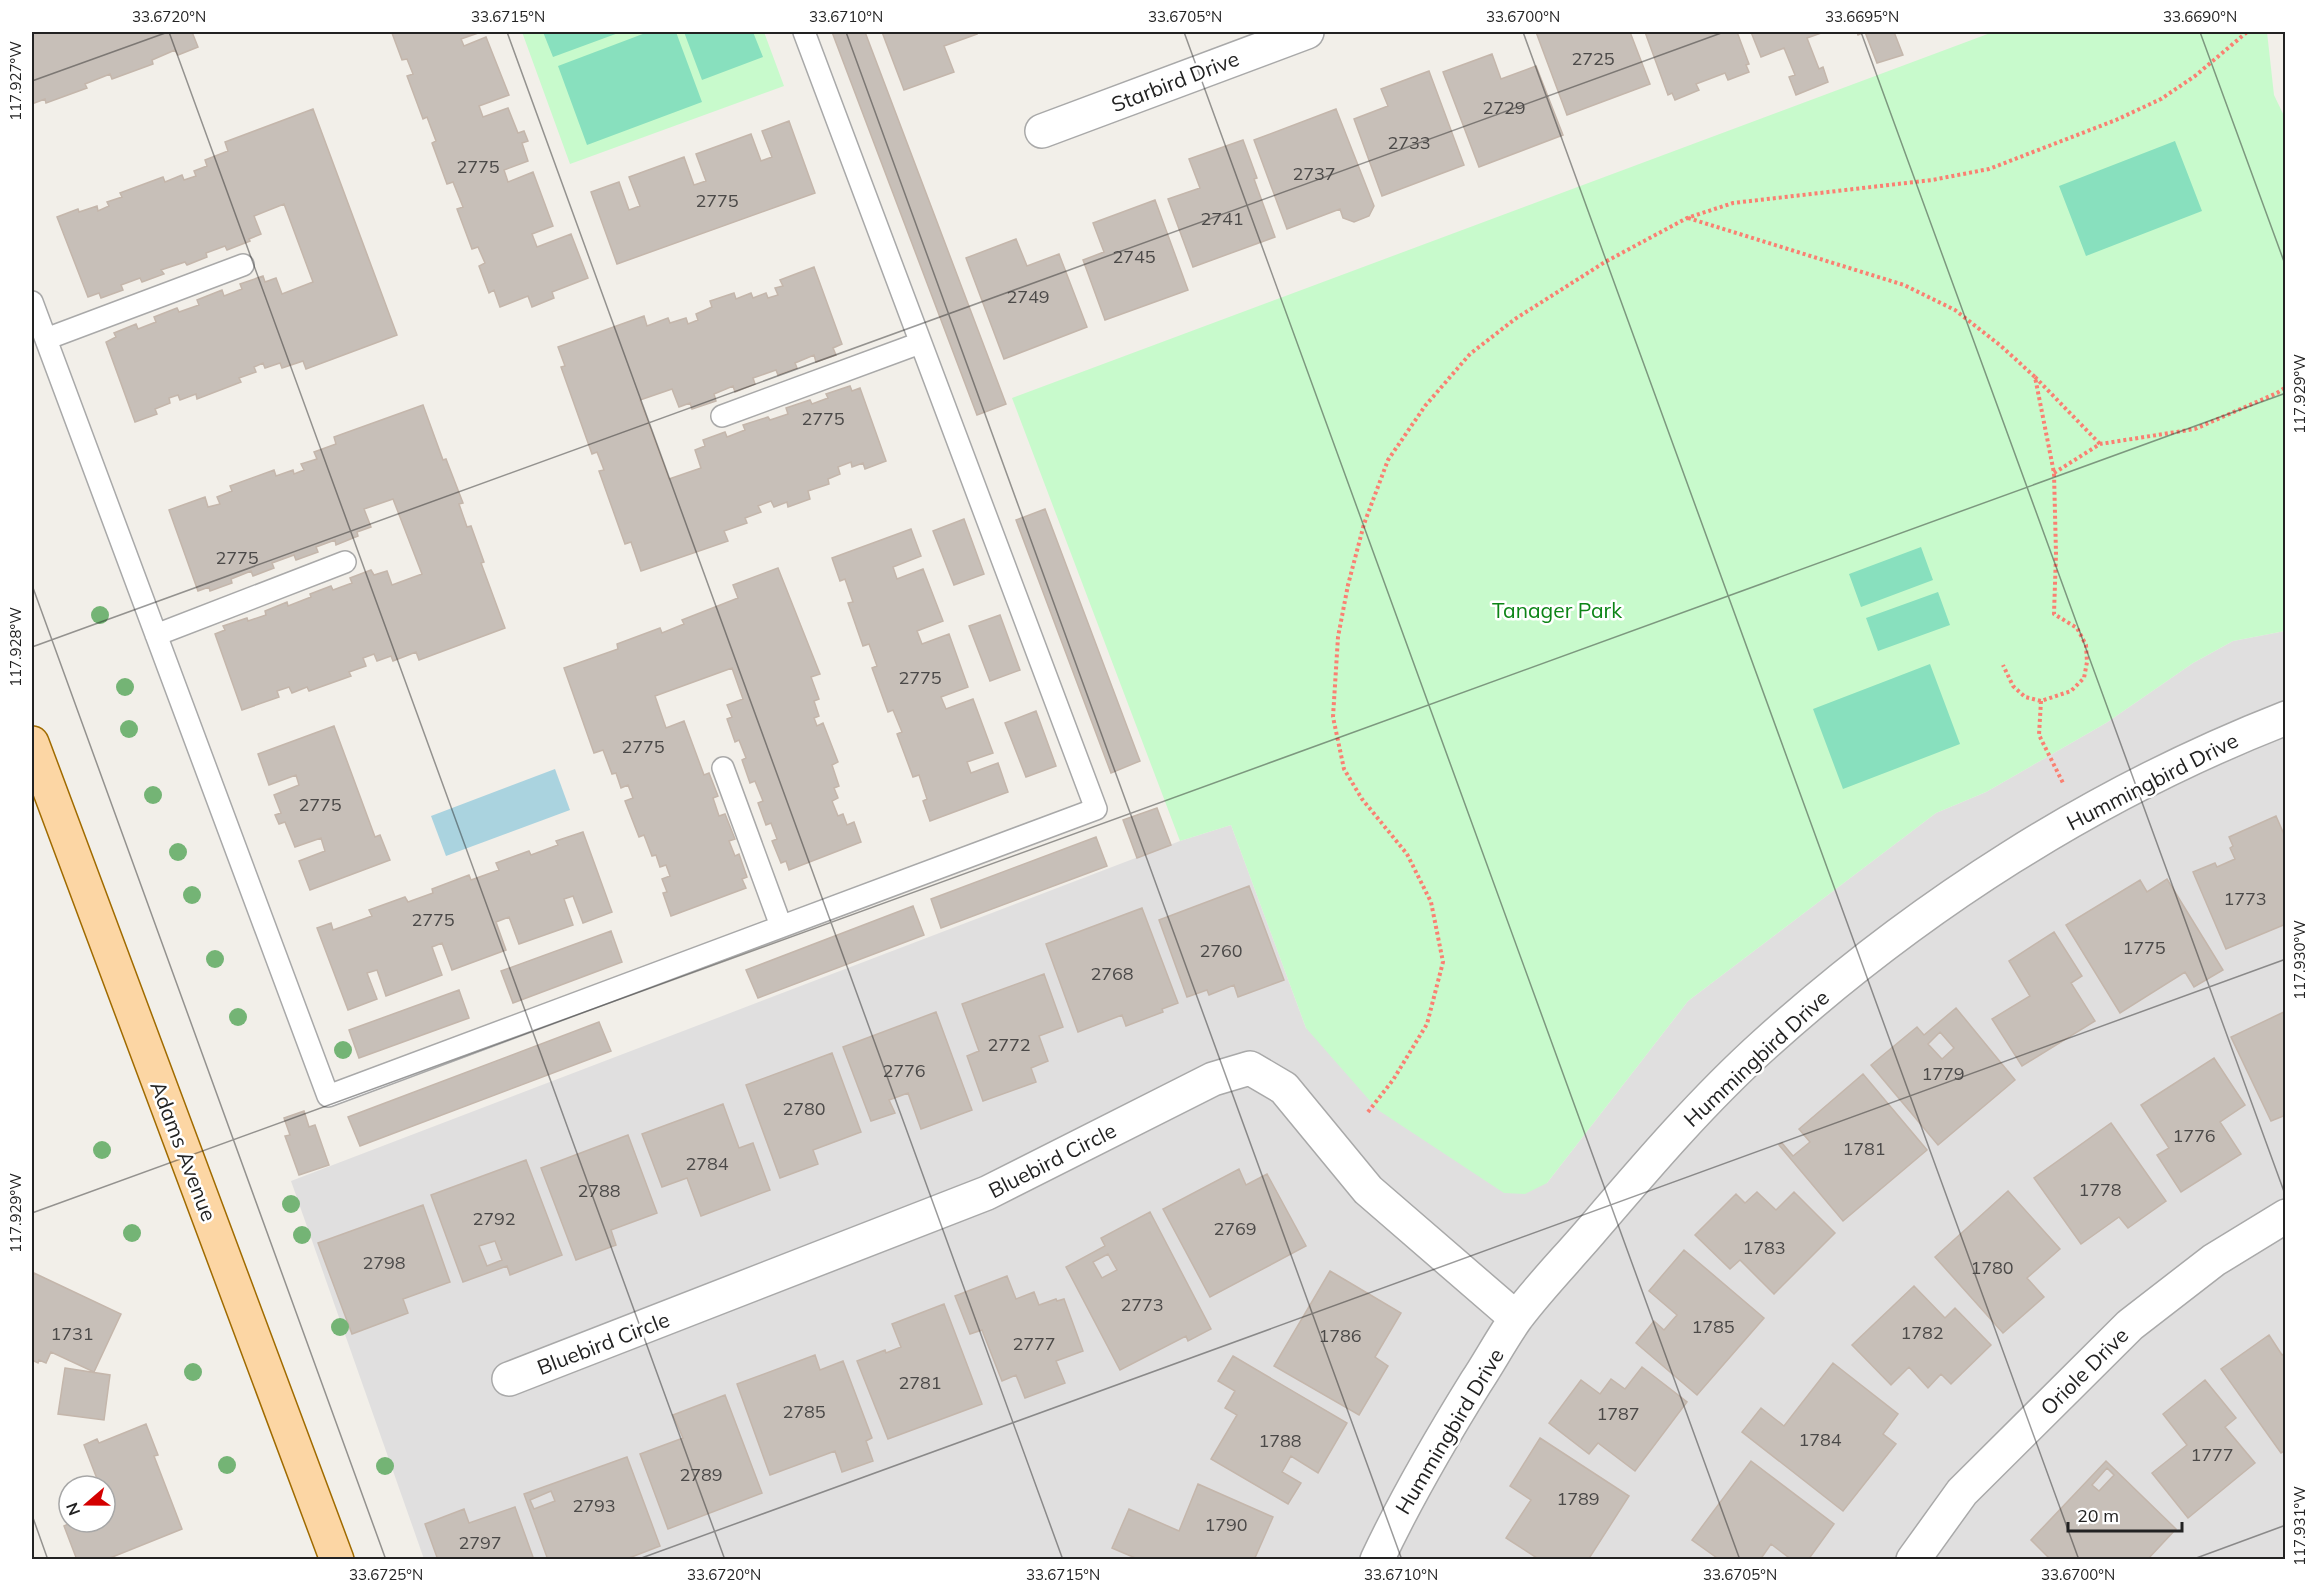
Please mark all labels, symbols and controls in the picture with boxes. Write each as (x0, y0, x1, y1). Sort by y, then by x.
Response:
text: 33.6720°N (132, 7, 206, 26)
text: 33.6715°N (471, 7, 545, 26)
text: 33.6710°N (809, 7, 883, 26)
text: 33.6705°N (1148, 7, 1222, 26)
text: 33.6700°N (1486, 7, 1560, 26)
text: 33.6695°N (1825, 7, 1899, 26)
text: 33.6690°N (2163, 7, 2237, 26)
text: 117.927°W (6, 41, 25, 121)
street label: Starbird Drive (1108, 45, 1242, 117)
house number: 2725 (1571, 47, 1615, 70)
house number: 2729 (1482, 96, 1526, 119)
house number: 2733 (1387, 131, 1431, 154)
house number: 2775 (456, 155, 500, 178)
house number: 2737 (1292, 162, 1336, 185)
house number: 2775 (695, 189, 739, 212)
house number: 2741 (1200, 207, 1244, 230)
house number: 2745 (1112, 245, 1156, 268)
house number: 2749 (1006, 285, 1050, 308)
text: 117.929°W (2290, 354, 2309, 434)
house number: 2775 (801, 407, 845, 430)
house number: 2775 (215, 546, 259, 569)
park label: Tanager Park (1492, 597, 1622, 623)
text: 117.928°W (6, 607, 25, 687)
house number: 2775 (898, 666, 942, 689)
street label: Hummingbird Drive (2062, 727, 2242, 835)
house number: 2775 (621, 735, 665, 758)
house number: 2775 (298, 793, 342, 816)
house number: 1773 (2223, 887, 2267, 910)
house number: 2775 (411, 908, 455, 931)
text: 117.930°W (2290, 920, 2309, 1000)
house number: 1775 (2122, 936, 2166, 959)
house number: 2760 (1199, 939, 1243, 962)
house number: 2768 (1090, 962, 1134, 985)
street label: Hummingbird Drive (1678, 984, 1834, 1132)
house number: 2772 (987, 1033, 1031, 1056)
house number: 2776 (882, 1059, 926, 1082)
house number: 1779 (1921, 1062, 1965, 1085)
street label: Adams Avenue (145, 1077, 223, 1225)
house number: 2780 (782, 1097, 826, 1120)
street label: Bluebird Circle (984, 1117, 1120, 1203)
house number: 1776 (2172, 1124, 2216, 1147)
house number: 1781 (1842, 1137, 1886, 1160)
house number: 2784 (685, 1152, 729, 1175)
text: 117.929°W (6, 1173, 25, 1253)
house number: 1778 (2078, 1178, 2122, 1201)
house number: 2788 (577, 1179, 621, 1202)
house number: 2792 (472, 1207, 516, 1230)
house number: 2769 (1213, 1217, 1257, 1240)
house number: 1783 (1742, 1236, 1786, 1259)
house number: 2798 (362, 1251, 406, 1274)
house number: 1780 (1970, 1256, 2014, 1279)
house number: 2773 (1120, 1293, 1164, 1316)
street label: Bluebird Circle (533, 1306, 673, 1380)
house number: 1785 (1691, 1315, 1735, 1338)
house number: 1782 (1900, 1321, 1944, 1344)
house number: 1731 (50, 1322, 94, 1345)
street label: Oriole Drive (2035, 1322, 2133, 1420)
house number: 1786 (1318, 1324, 1362, 1347)
house number: 2777 (1012, 1332, 1056, 1355)
street label: Hummingbird Drive (1389, 1343, 1509, 1519)
house number: 2781 (898, 1371, 942, 1394)
house number: 2785 (782, 1400, 826, 1423)
house number: 1787 (1596, 1402, 1640, 1425)
house number: 1784 (1798, 1428, 1842, 1451)
house number: 1788 (1258, 1429, 1302, 1452)
house number: 1777 (2190, 1443, 2234, 1466)
house number: 2789 (679, 1463, 723, 1486)
north arrow (57, 1474, 117, 1534)
text: 117.931°W (2290, 1486, 2309, 1566)
house number: 1789 (1556, 1487, 1600, 1510)
house number: 2793 (572, 1494, 616, 1517)
scale bar (2068, 1495, 2182, 1533)
text: N (61, 1500, 84, 1518)
text: 20 m (2077, 1504, 2119, 1527)
house number: 1790 (1204, 1513, 1248, 1536)
house number: 2797 (458, 1531, 502, 1554)
text: 33.6725°N (349, 1565, 423, 1584)
text: 33.6720°N (687, 1565, 761, 1584)
text: 33.6715°N (1026, 1565, 1100, 1584)
text: 33.6710°N (1364, 1565, 1438, 1584)
text: 33.6705°N (1703, 1565, 1777, 1584)
text: 33.6700°N (2041, 1565, 2115, 1584)

